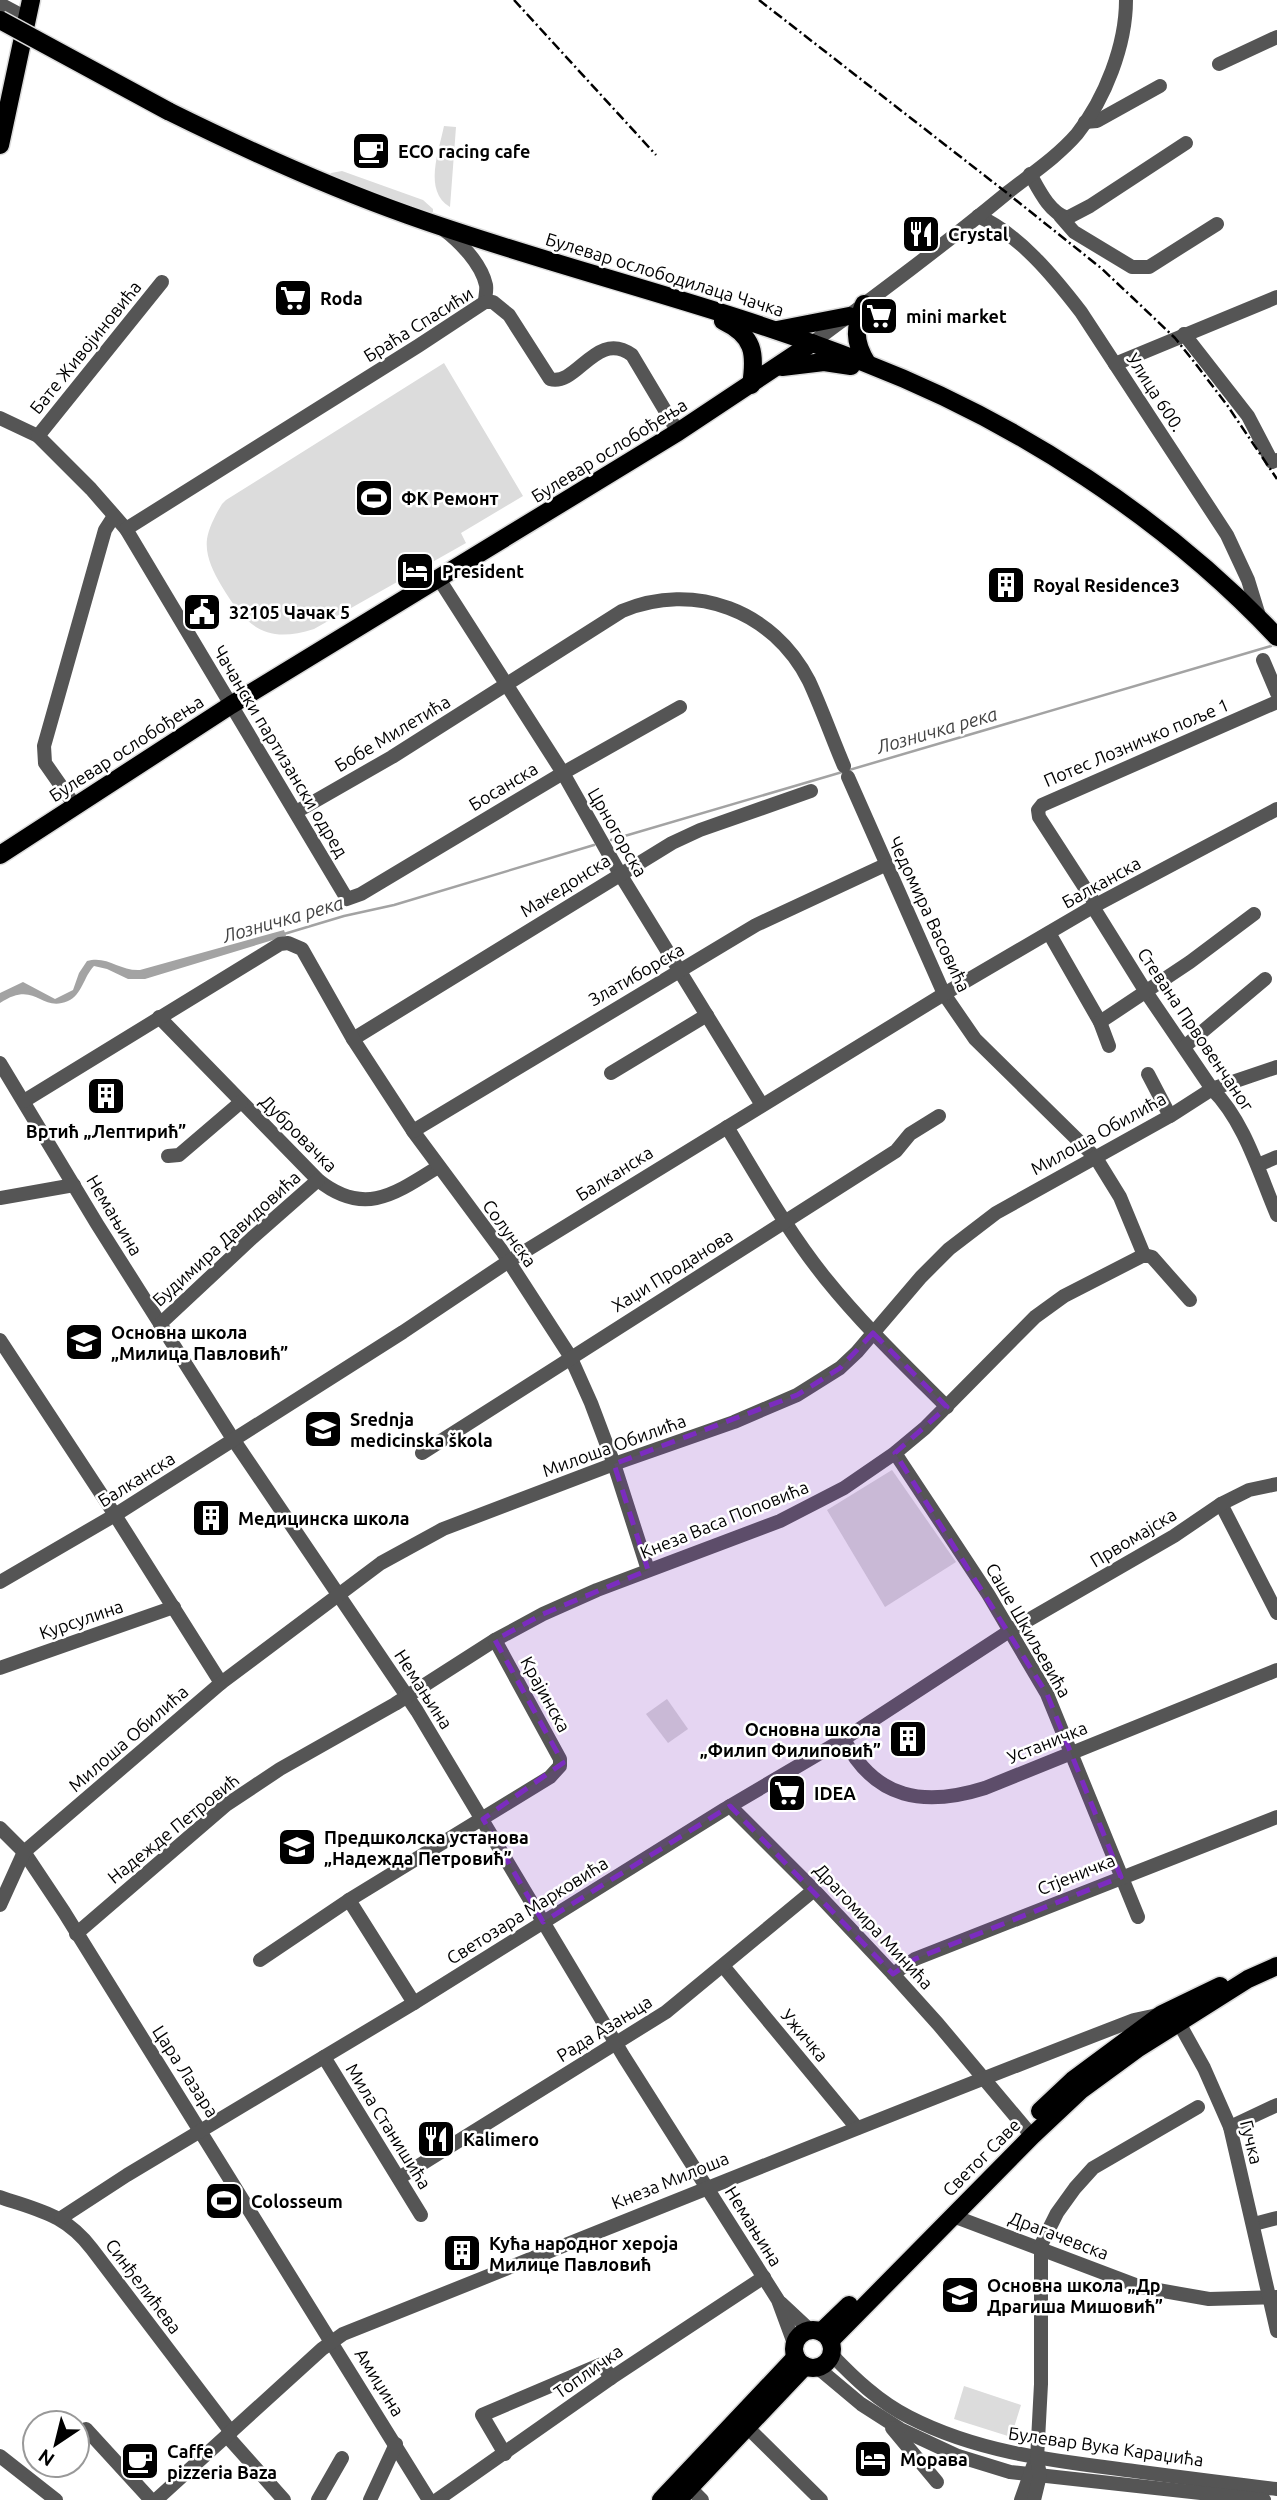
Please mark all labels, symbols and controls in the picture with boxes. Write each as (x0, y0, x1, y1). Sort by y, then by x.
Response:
cafe icon: ECO racing cafe (350, 130, 392, 172)
place label: ECO racing cafe (398, 141, 530, 161)
restaurant icon: Crystal (900, 213, 942, 255)
place label: Crystal (948, 224, 1009, 244)
street label: Булевар ослободилаца Чачка (543, 228, 787, 320)
street label: Бате Живојиновића (25, 276, 145, 418)
supermarket icon: Roda (272, 277, 314, 319)
street label: Браћа Спасићи (360, 282, 476, 366)
place label: Roda (320, 288, 363, 308)
supermarket icon: mini market (858, 295, 900, 337)
place label: mini market (906, 306, 1007, 326)
street label: Улица 600. (1123, 349, 1189, 435)
street label: Булевар ослобођења (527, 394, 691, 507)
sports icon: ФК Ремонт (353, 477, 395, 519)
place label: ФК Ремонт (401, 488, 499, 508)
hotel icon: President (394, 550, 436, 592)
place label: President (442, 561, 524, 581)
building icon: Royal Residence3 (985, 564, 1027, 606)
place label: Royal Residence3 (1033, 575, 1180, 595)
public building icon: 32105 Чачак 5 (181, 591, 223, 633)
place label: 32105 Чачак 5 (229, 602, 350, 622)
street label: Чачански партизански одред (210, 641, 353, 861)
street label: Булевар ослобођења (45, 691, 207, 806)
street label: Бобе Милетића (331, 691, 453, 775)
street label: Потес Лозничко поље 1 (1040, 694, 1232, 790)
water label: Лозничка река (873, 702, 1000, 758)
street label: Босанска (465, 758, 541, 814)
street label: Црногорска (584, 784, 652, 880)
street label: Чедомира Васовића (885, 833, 975, 995)
street label: Македонска (516, 849, 614, 921)
street label: Балканска (1058, 852, 1144, 912)
water label: Лозничка река (219, 891, 346, 947)
street label: Златиборска (585, 939, 687, 1009)
street label: Стевана Првовенчаног (1134, 944, 1258, 1114)
building icon: Вртић „Лептирић” (85, 1075, 127, 1117)
street label: Милоша Обилића (1027, 1088, 1169, 1178)
street label: Дубровачка (256, 1090, 342, 1176)
place label: Вртић „Лептирић” (26, 1121, 186, 1141)
street label: Балканска (572, 1142, 656, 1204)
street label: Будимира Давидовића (148, 1166, 304, 1310)
street label: Немањина (83, 1171, 147, 1259)
street label: Солунска (479, 1196, 541, 1270)
street label: Хаџи Проданова (608, 1225, 736, 1315)
school or university icon: Основна школа „Милица Павловић” (63, 1321, 105, 1363)
place label: Основна школа „Милица Павловић” (111, 1322, 288, 1363)
school or university icon: Srednja medicinska škola (302, 1408, 344, 1450)
place label: Srednja medicinska škola (350, 1409, 493, 1450)
street label: Милоша Обилића (540, 1410, 688, 1480)
street label: Балканска (94, 1448, 178, 1510)
street label: Кнеза Васа Поповића (637, 1476, 811, 1562)
building icon: Медицинска школа (190, 1497, 232, 1539)
street label: Првомајска (1086, 1503, 1180, 1571)
place label: Медицинска школа (238, 1508, 410, 1528)
street label: Саше Шкиљевића (982, 1559, 1076, 1701)
street label: Курсулина (36, 1595, 126, 1643)
street label: Немањина (391, 1646, 457, 1732)
street label: Крајинска (517, 1653, 575, 1735)
street label: Милоша Обилића (64, 1681, 192, 1795)
street label: Устаничка (1004, 1717, 1090, 1767)
building icon: Основна школа „Филип Филиповић” (887, 1718, 929, 1760)
place label: Основна школа „Филип Филиповић” (700, 1719, 881, 1760)
street label: Надежде Петровић (103, 1769, 243, 1887)
supermarket icon: IDEA (766, 1772, 808, 1814)
place label: IDEA (814, 1783, 856, 1803)
school or university icon: Предшколска установа „Надежда Петровић” (276, 1826, 318, 1868)
place label: Предшколска установа „Надежда Петровић” (324, 1827, 529, 1868)
street label: Стјеничка (1034, 1849, 1118, 1899)
street label: Светозара Марковића (443, 1852, 611, 1968)
street label: Драгомира Минића (810, 1859, 938, 1993)
street label: Рада Азањца (553, 1991, 655, 2065)
street label: Ужичка (777, 2005, 833, 2065)
street label: Цара Лазара (149, 2021, 223, 2121)
street label: Мила Станишића (342, 2060, 436, 2192)
street label: Светог Саве (938, 2114, 1024, 2200)
restaurant icon: Kalimero (415, 2118, 457, 2160)
street label: Гучка (1237, 2118, 1267, 2166)
place label: Kalimero (463, 2129, 539, 2149)
street label: Кнеза Милоша (608, 2147, 732, 2213)
sports icon: Colosseum (203, 2180, 245, 2222)
street label: Немањина (722, 2182, 786, 2270)
place label: Colosseum (251, 2191, 343, 2211)
street label: Драгачевска (1006, 2207, 1112, 2263)
building icon: Кућа народног хероја Милице Павловић (441, 2232, 483, 2274)
place label: Кућа народног хероја Милице Павловић (489, 2233, 678, 2274)
street label: Синђелићева (101, 2235, 186, 2338)
school or university icon: Основна школа „Др Драгиша Мишовић” (939, 2274, 981, 2316)
place label: Основна школа „Др Драгиша Мишовић” (987, 2275, 1163, 2316)
street label: Топличка (550, 2340, 626, 2402)
street label: Амиџина (351, 2344, 409, 2420)
north arrow (21, 2409, 91, 2479)
street label: Булевар Вука Караџића (1007, 2422, 1205, 2470)
hotel icon: Морава (852, 2438, 894, 2480)
cafe icon: Caffe pizzeria Baza (119, 2440, 161, 2482)
place label: Caffe pizzeria Baza (167, 2441, 277, 2482)
text: N (34, 2445, 58, 2471)
place label: Морава (900, 2449, 968, 2469)

